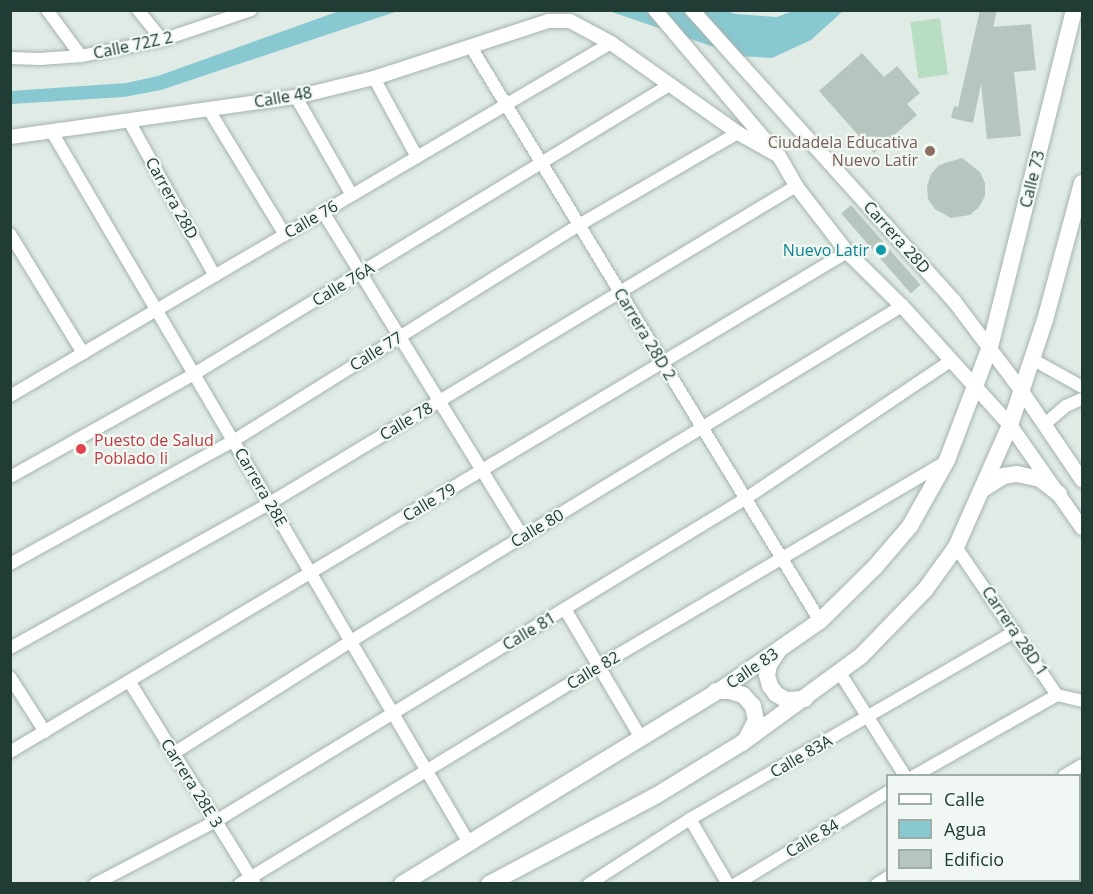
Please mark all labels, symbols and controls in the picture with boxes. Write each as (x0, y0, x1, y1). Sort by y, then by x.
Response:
street label: Calle 72Z 2 (91, 27, 175, 63)
street label: Calle 48 (253, 82, 313, 112)
place label: Ciudadela Educativa Nuevo Latir (768, 132, 918, 170)
marker: Ciudadela Educativa Nuevo Latir (923, 144, 937, 158)
street label: Calle 73 (1016, 148, 1048, 210)
street label: Carrera 28D (142, 154, 202, 242)
street label: Calle 76 (281, 196, 341, 242)
street label: Carrera 28D (860, 197, 934, 277)
place label: Nuevo Latir (783, 240, 869, 260)
marker: Nuevo Latir (874, 243, 888, 257)
street label: Calle 76A (309, 258, 377, 310)
street label: Carrera 28D 2 (610, 285, 680, 383)
street label: Calle 77 (346, 327, 406, 375)
street label: Calle 78 (376, 398, 436, 444)
place label: Puesto de Salud Poblado Ii (94, 430, 214, 468)
marker: Puesto de Salud Poblado Ii (72, 440, 90, 458)
street label: Carrera 28E (231, 444, 291, 530)
street label: Calle 79 (399, 479, 459, 525)
street label: Calle 80 (507, 505, 567, 551)
street label: Carrera 28D 1 (978, 583, 1052, 679)
street label: Calle 81 (499, 608, 559, 654)
street label: Calle 83 (722, 644, 782, 692)
street label: Calle 82 (563, 647, 623, 693)
street label: Calle 83A (766, 731, 836, 781)
street label: Carrera 28E 3 (157, 735, 227, 831)
legend (886, 774, 1081, 882)
text: Calle (944, 787, 985, 811)
street label: Calle 84 (782, 815, 842, 861)
text: Agua (944, 817, 986, 841)
text: Edificio (944, 847, 1004, 871)

